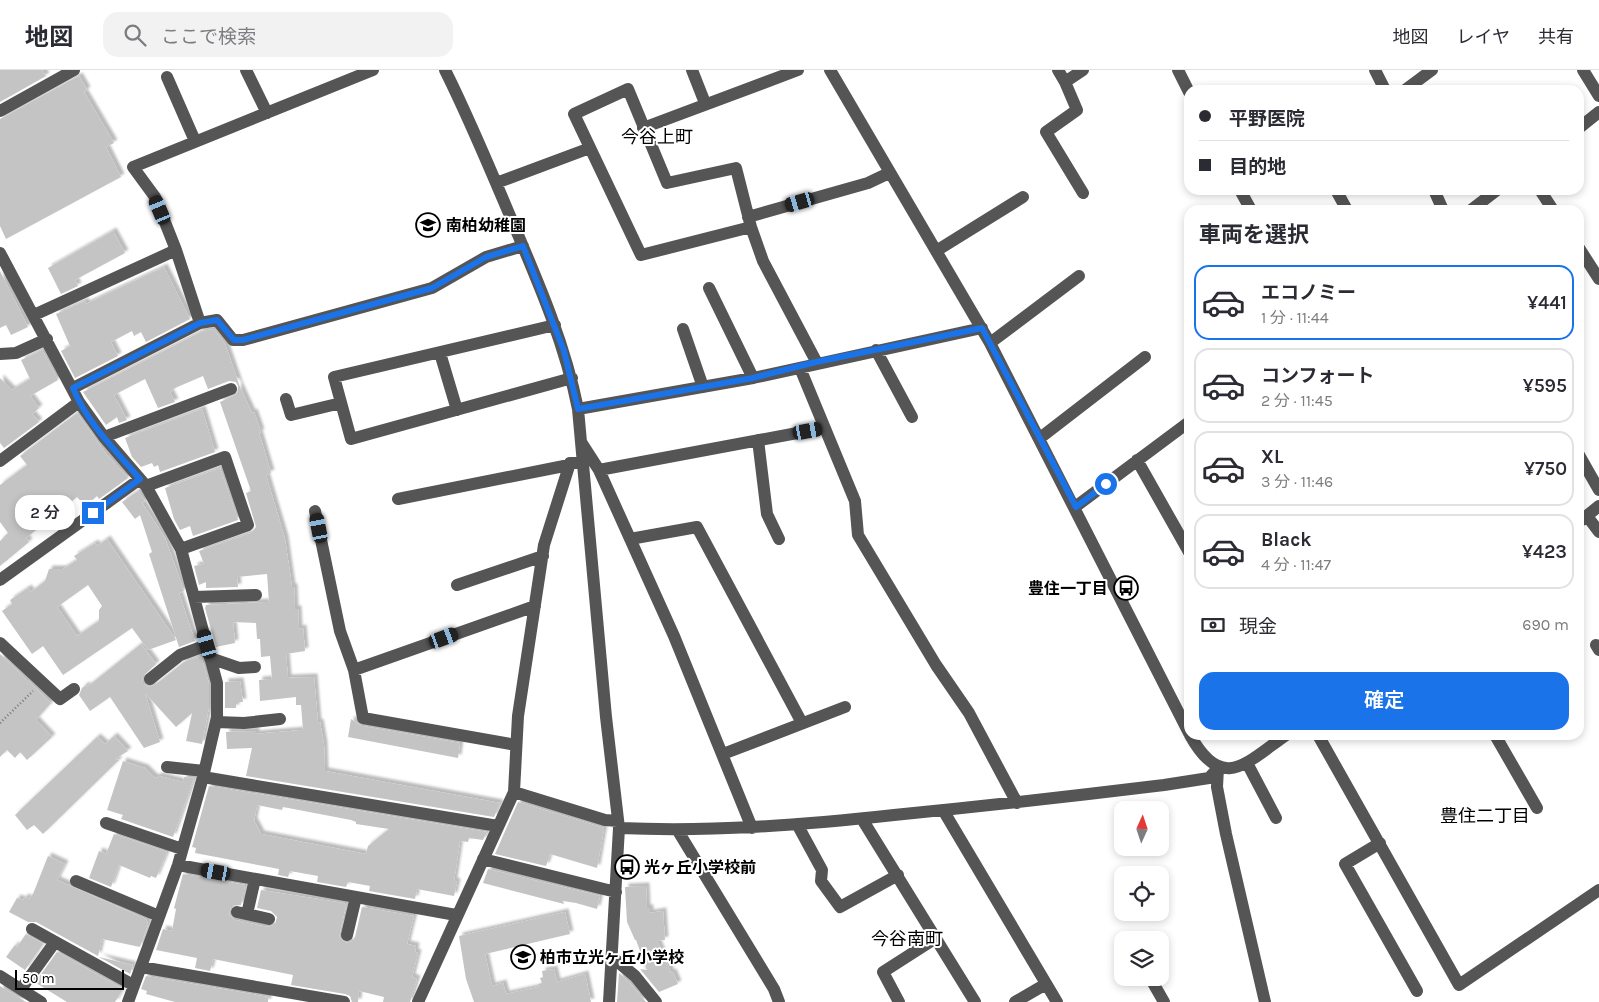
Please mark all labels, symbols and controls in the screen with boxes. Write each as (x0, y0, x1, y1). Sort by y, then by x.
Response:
search box (103, 12, 453, 57)
icon: search (121, 21, 149, 49)
text: 地図 (25, 23, 73, 51)
text: ここで検索 (161, 26, 256, 48)
text: 地図 (1393, 26, 1429, 48)
text: レイヤ (1457, 26, 1510, 48)
text: 共有 (1538, 26, 1574, 48)
text: 平野医院 (1229, 108, 1305, 130)
district label: 今谷上町 (621, 126, 693, 148)
text: 目的地 (1229, 156, 1286, 178)
car (783, 191, 816, 213)
car (147, 193, 172, 227)
school or university icon: 南柏幼稚園 (415, 212, 441, 238)
place label: 南柏幼稚園 (446, 216, 526, 235)
text: 車両を選択 (1199, 222, 1309, 248)
icon: car (1201, 280, 1246, 325)
text: エコノミー (1261, 282, 1356, 304)
text: ¥441 (1527, 292, 1567, 314)
text: 1 分 · 11:44 (1261, 308, 1329, 327)
icon: car (1201, 363, 1246, 408)
text: コンフォート (1261, 365, 1374, 387)
text: ¥595 (1523, 375, 1567, 397)
text: 2 分 · 11:45 (1261, 391, 1333, 410)
car (791, 421, 824, 441)
icon: car (1201, 446, 1246, 491)
text: XL (1261, 446, 1283, 468)
text: ¥750 (1524, 458, 1567, 480)
text: 3 分 · 11:46 (1261, 472, 1333, 491)
route start (1095, 473, 1117, 495)
callout: 2 分 (16, 496, 76, 530)
route end (82, 502, 104, 524)
text: 2 分 (30, 503, 60, 522)
car (308, 512, 329, 544)
icon: car (1201, 529, 1246, 574)
text: Black (1261, 529, 1312, 551)
text: ¥423 (1522, 541, 1567, 563)
text: 4 分 · 11:47 (1261, 555, 1331, 574)
bus stop icon: 豊住一丁目 (1113, 575, 1139, 601)
place label: 豊住一丁目 (1028, 579, 1108, 598)
icon: cash (1199, 611, 1227, 639)
text: 690 m (1522, 615, 1569, 634)
text: 現金 (1239, 616, 1277, 638)
car (427, 626, 460, 650)
car (195, 628, 218, 660)
button: 確定 (1199, 672, 1569, 730)
north arrow (1114, 801, 1169, 856)
map controls (1114, 801, 1169, 986)
district label: 豊住二丁目 (1440, 805, 1530, 827)
bus stop icon: 光ヶ丘小学校前 (614, 854, 640, 880)
place label: 光ヶ丘小学校前 (644, 858, 756, 877)
car (199, 862, 232, 882)
button: locate (1114, 866, 1169, 921)
district label: 今谷南町 (871, 928, 943, 950)
button: layers (1114, 931, 1169, 986)
school or university icon: 柏市立光ヶ丘小学校 (510, 944, 536, 970)
place label: 柏市立光ヶ丘小学校 (540, 948, 684, 967)
scale bar (15, 967, 124, 990)
text: 50 m (22, 970, 55, 987)

